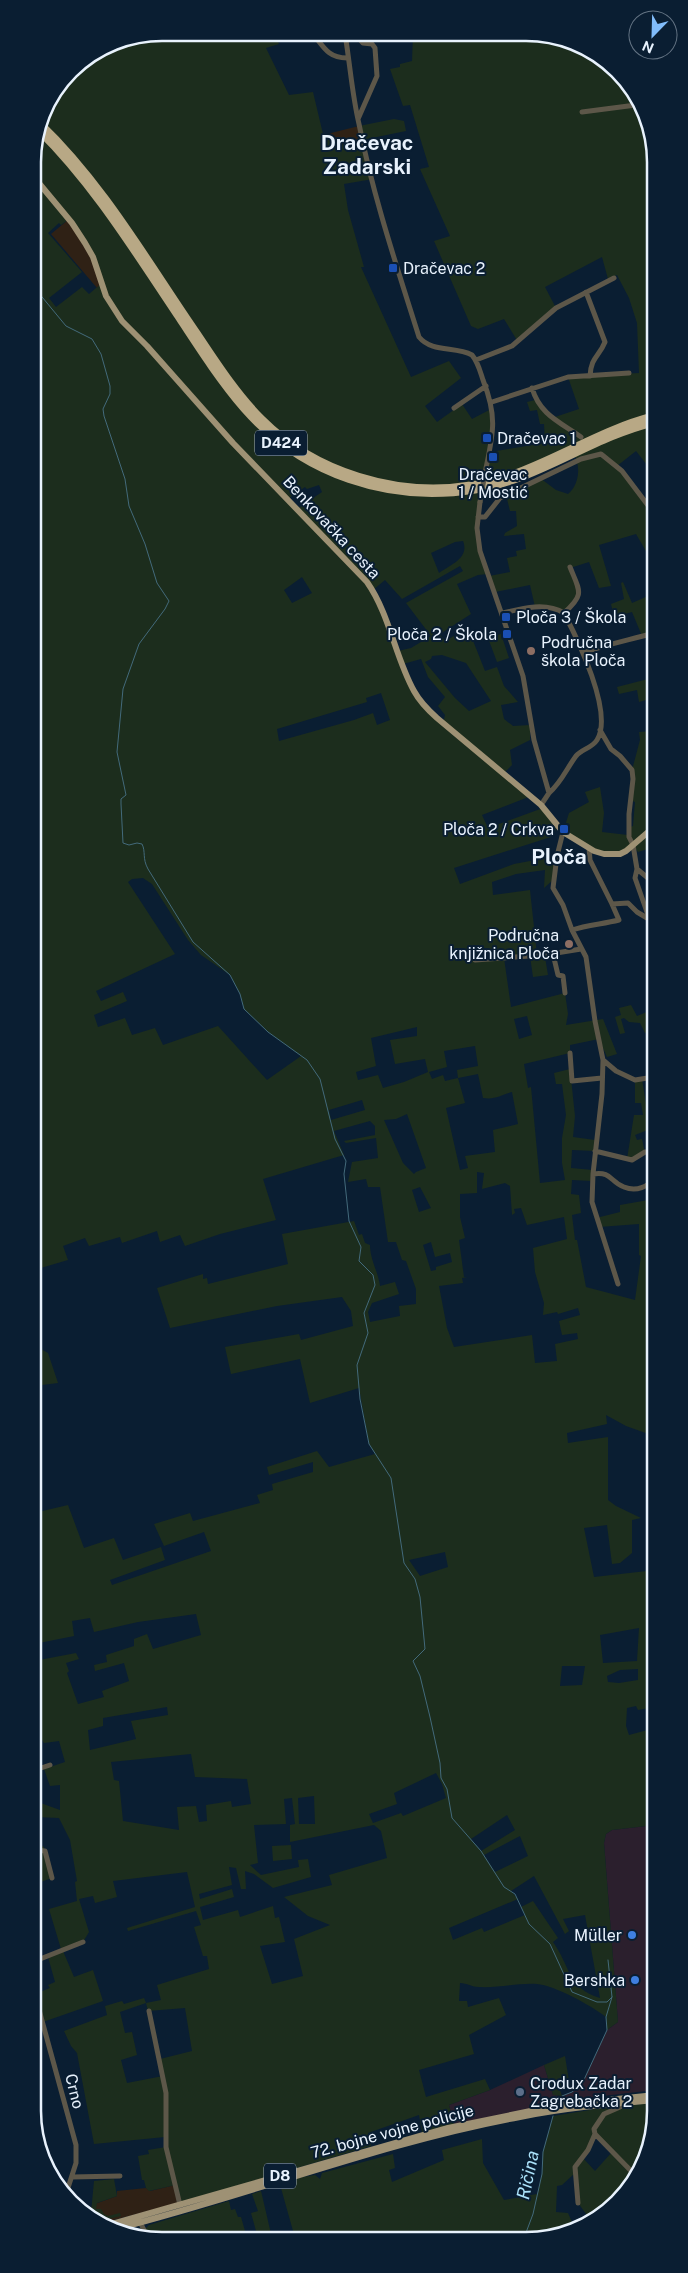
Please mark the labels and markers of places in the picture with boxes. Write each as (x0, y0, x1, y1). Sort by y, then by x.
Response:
place label: Dračevac 2 (403, 259, 485, 278)
marker: Dračevac 2 (387, 262, 399, 274)
place label: Dračevac 1 (497, 429, 576, 448)
marker: Dračevac 1 (481, 432, 493, 444)
marker: Dračevac 1 / Mostić (487, 451, 499, 463)
place label: Dračevac 1 / Mostić (458, 465, 528, 502)
place label: Ploča 3 / Škola (516, 607, 626, 627)
marker: Ploča 3 / Škola (500, 611, 512, 623)
place label: Ploča 2 / Škola (387, 624, 497, 644)
marker: Ploča 2 / Škola (501, 628, 513, 640)
place label: Područna škola Ploča (541, 633, 625, 670)
marker: Područna škola Ploča (525, 645, 537, 657)
place label: Ploča 2 / Crkva (443, 820, 554, 839)
marker: Ploča 2 / Crkva (558, 823, 570, 835)
place label: Područna knjižnica Ploča (449, 926, 559, 963)
marker: Područna knjižnica Ploča (563, 938, 575, 950)
place label: Müller (574, 1926, 622, 1945)
marker: Müller (626, 1929, 638, 1941)
place label: Bershka (564, 1971, 625, 1990)
marker: Bershka (629, 1974, 641, 1986)
place label: Crodux Zadar Zagrebačka 2 (530, 2074, 632, 2111)
marker: Crodux Zadar Zagrebačka 2 (514, 2086, 526, 2098)

